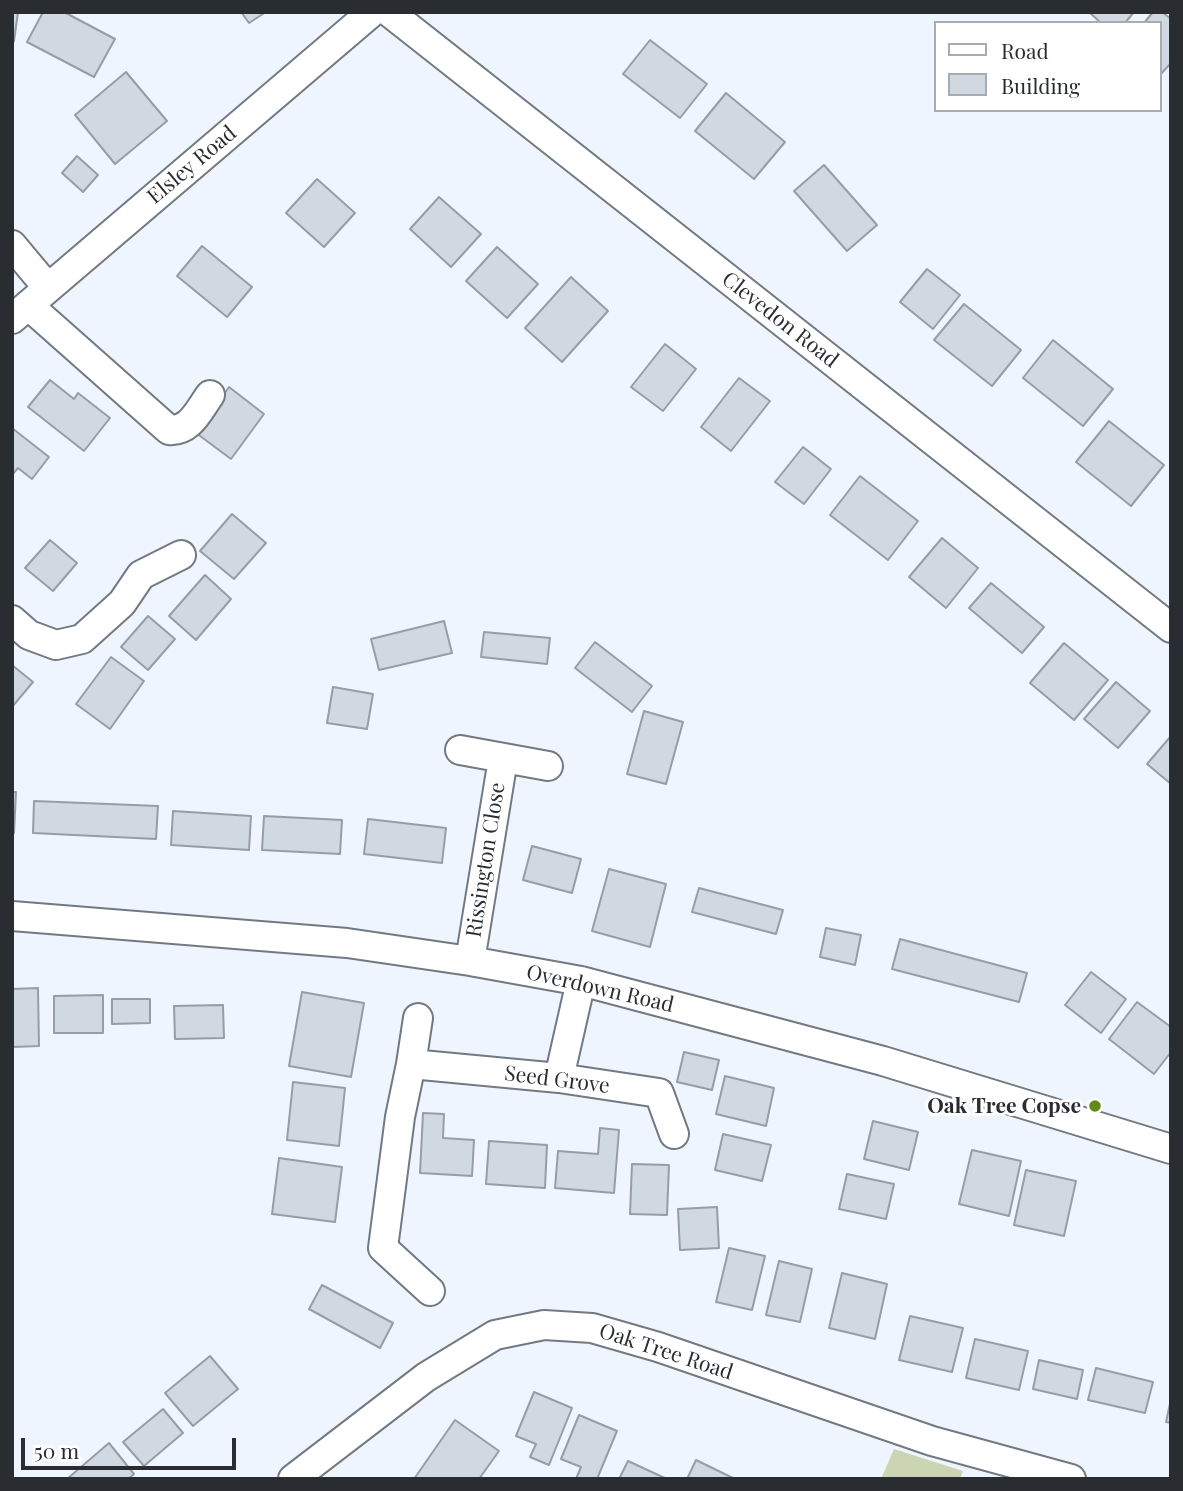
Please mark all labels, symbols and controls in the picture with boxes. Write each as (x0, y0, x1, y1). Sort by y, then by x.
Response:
legend (934, 21, 1162, 112)
text: Road (1001, 36, 1049, 64)
text: Building (1001, 71, 1080, 99)
street label: Elsley Road (143, 121, 241, 209)
street label: Clevedon Road (717, 267, 843, 373)
street label: Rissington Close (461, 781, 511, 939)
street label: Overdown Road (524, 960, 676, 1018)
street label: Seed Grove (503, 1061, 611, 1099)
place label: Oak Tree Copse (927, 1093, 1081, 1119)
marker: Oak Tree Copse (1087, 1098, 1103, 1114)
street label: Oak Tree Road (596, 1319, 736, 1385)
scale bar (24, 1424, 240, 1468)
text: 50 m (34, 1436, 79, 1464)

